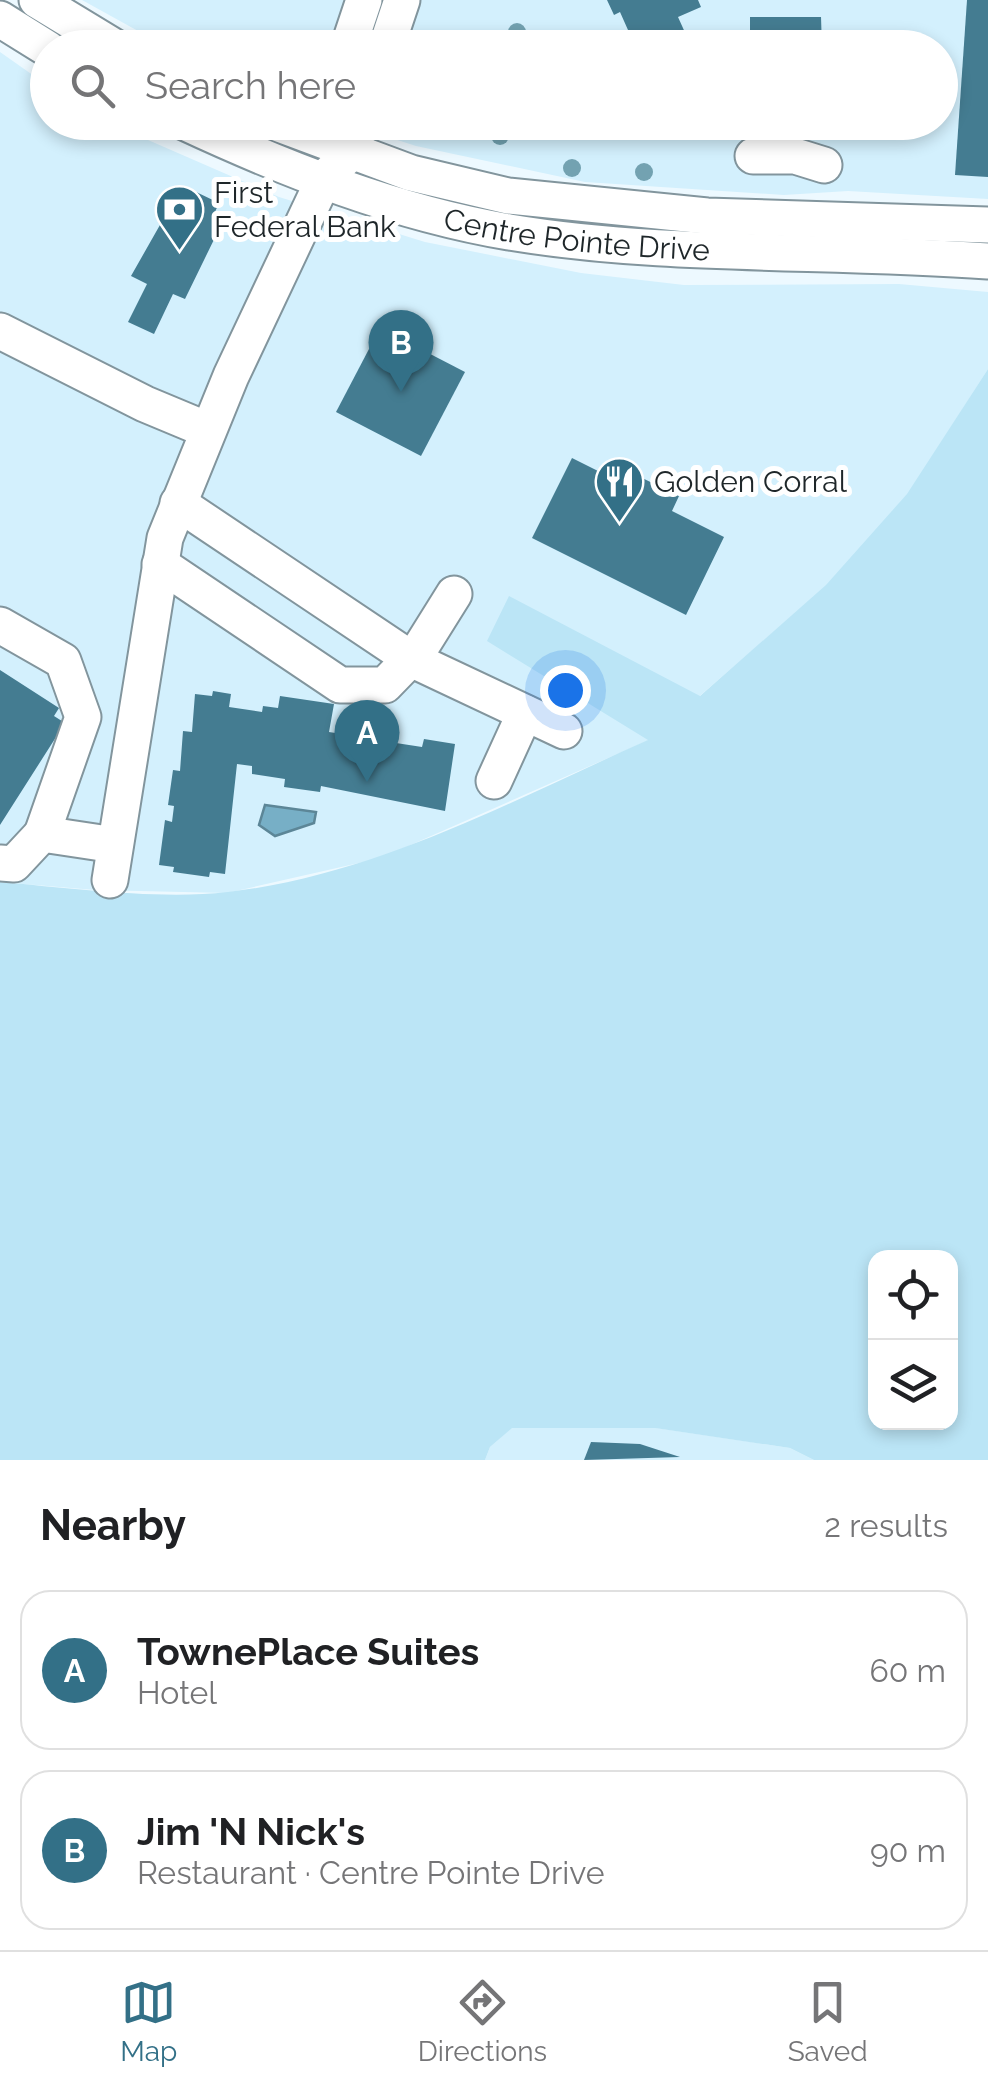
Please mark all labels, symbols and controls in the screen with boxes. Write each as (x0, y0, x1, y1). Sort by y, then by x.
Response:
search box (30, 30, 958, 140)
icon: search (65, 58, 120, 113)
text: Search here (145, 63, 356, 108)
place label: First Federal Bank (214, 175, 396, 244)
bank icon: First Federal Bank (153, 184, 205, 252)
street label: Centre Pointe Drive (441, 201, 711, 267)
pin: B (368, 310, 434, 392)
restaurant icon: Golden Corral (593, 456, 645, 524)
place label: Golden Corral (654, 464, 848, 499)
your location (540, 665, 591, 716)
pin: A (334, 700, 400, 782)
map controls (868, 1250, 958, 1430)
button: locate (868, 1250, 958, 1340)
button: layers (868, 1340, 958, 1430)
text: Nearby (40, 1501, 186, 1550)
text: 2 results (824, 1507, 948, 1544)
text: TownePlace Suites (137, 1629, 479, 1674)
text: A (64, 1652, 85, 1689)
text: 60 m (870, 1652, 946, 1689)
text: Hotel (137, 1674, 217, 1711)
text: Jim 'N Nick's (137, 1809, 365, 1854)
text: B (64, 1832, 85, 1869)
text: 90 m (870, 1832, 946, 1869)
text: Restaurant · Centre Pointe Drive (137, 1854, 604, 1891)
tab: Map (120, 1975, 177, 2068)
tab: Directions (418, 1975, 547, 2068)
tab: Saved (788, 1975, 868, 2068)

